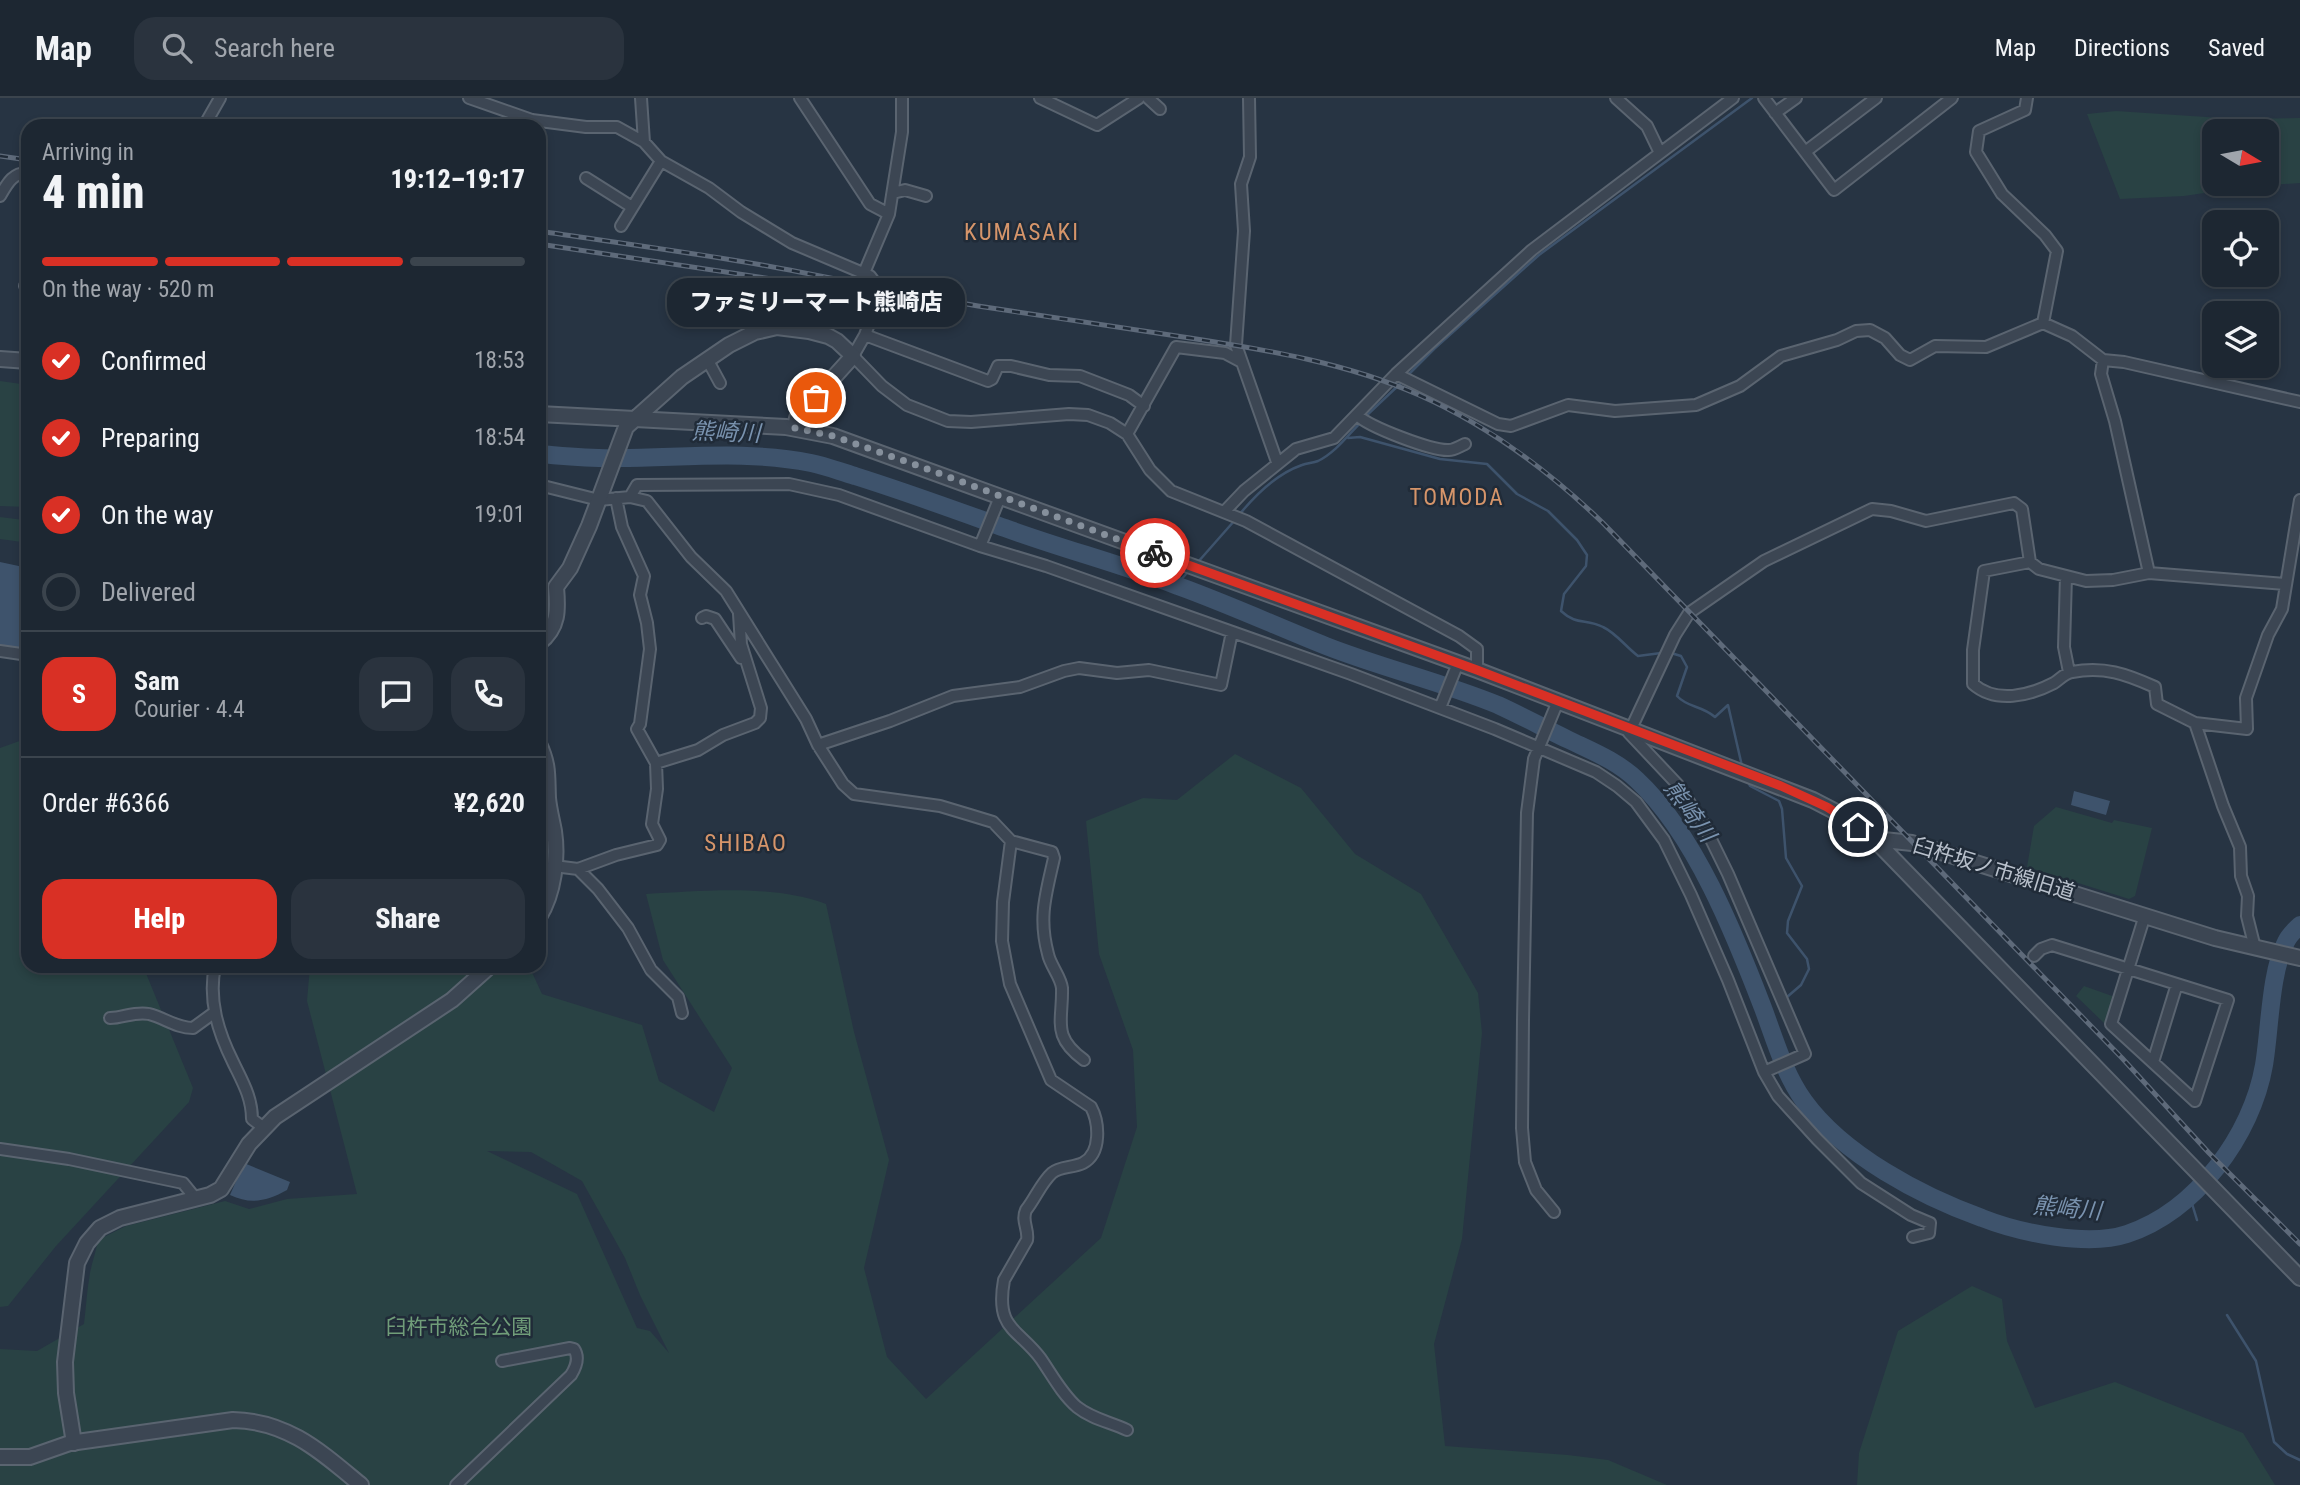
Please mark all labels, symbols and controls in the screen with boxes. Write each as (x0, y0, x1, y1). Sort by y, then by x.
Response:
search box (134, 17, 624, 80)
text: Map (35, 29, 92, 68)
icon: search (158, 29, 196, 67)
text: Search here (214, 33, 335, 63)
text: Map (1995, 34, 2036, 62)
text: Directions (2074, 34, 2170, 62)
text: Saved (2208, 34, 2265, 62)
north arrow (2202, 119, 2278, 196)
map controls (2202, 119, 2279, 378)
text: Arriving in (42, 139, 134, 166)
text: 19:12–19:17 (391, 164, 525, 194)
text: 4 min (42, 165, 145, 219)
button: locate (2202, 210, 2279, 287)
district label: KUMASAKI (964, 219, 1080, 246)
text: On the way · 520 m (42, 276, 214, 303)
callout: ファミリーマート熊崎店 (667, 279, 965, 328)
text: ファミリーマート熊崎店 (690, 289, 943, 316)
button: layers (2202, 301, 2279, 378)
icon: check (42, 342, 80, 380)
text: Confirmed (101, 346, 207, 376)
text: 18:53 (474, 347, 525, 374)
pin (786, 368, 846, 428)
icon: bag (797, 379, 835, 417)
water label: 熊崎川 (691, 418, 764, 447)
icon: check (42, 419, 80, 457)
text: Preparing (101, 423, 200, 453)
text: 18:54 (474, 424, 525, 451)
district label: TOMODA (1410, 484, 1504, 511)
icon: check (42, 496, 80, 534)
text: On the way (101, 500, 214, 530)
text: 19:01 (474, 501, 525, 528)
courier (1120, 518, 1190, 588)
icon: bike (1136, 534, 1174, 572)
text: Delivered (101, 577, 196, 607)
button: chat (359, 657, 433, 731)
button: phone (451, 657, 525, 731)
text: Sam (134, 666, 180, 696)
text: S (72, 679, 86, 709)
text: Courier · 4.4 (134, 696, 245, 723)
water label: 熊崎川 (1658, 775, 1723, 850)
text: Order #6366 (42, 788, 170, 818)
text: ¥2,620 (454, 788, 525, 818)
pin (1828, 797, 1888, 857)
icon: home (1839, 808, 1877, 846)
district label: SHIBAO (704, 830, 788, 857)
street label: 臼杵坂ノ市線旧道 (1910, 833, 2078, 905)
button: Help (42, 879, 277, 959)
button: Share (291, 879, 525, 959)
water label: 熊崎川 (2031, 1192, 2105, 1225)
park label: 臼杵市総合公園 (386, 1315, 533, 1339)

